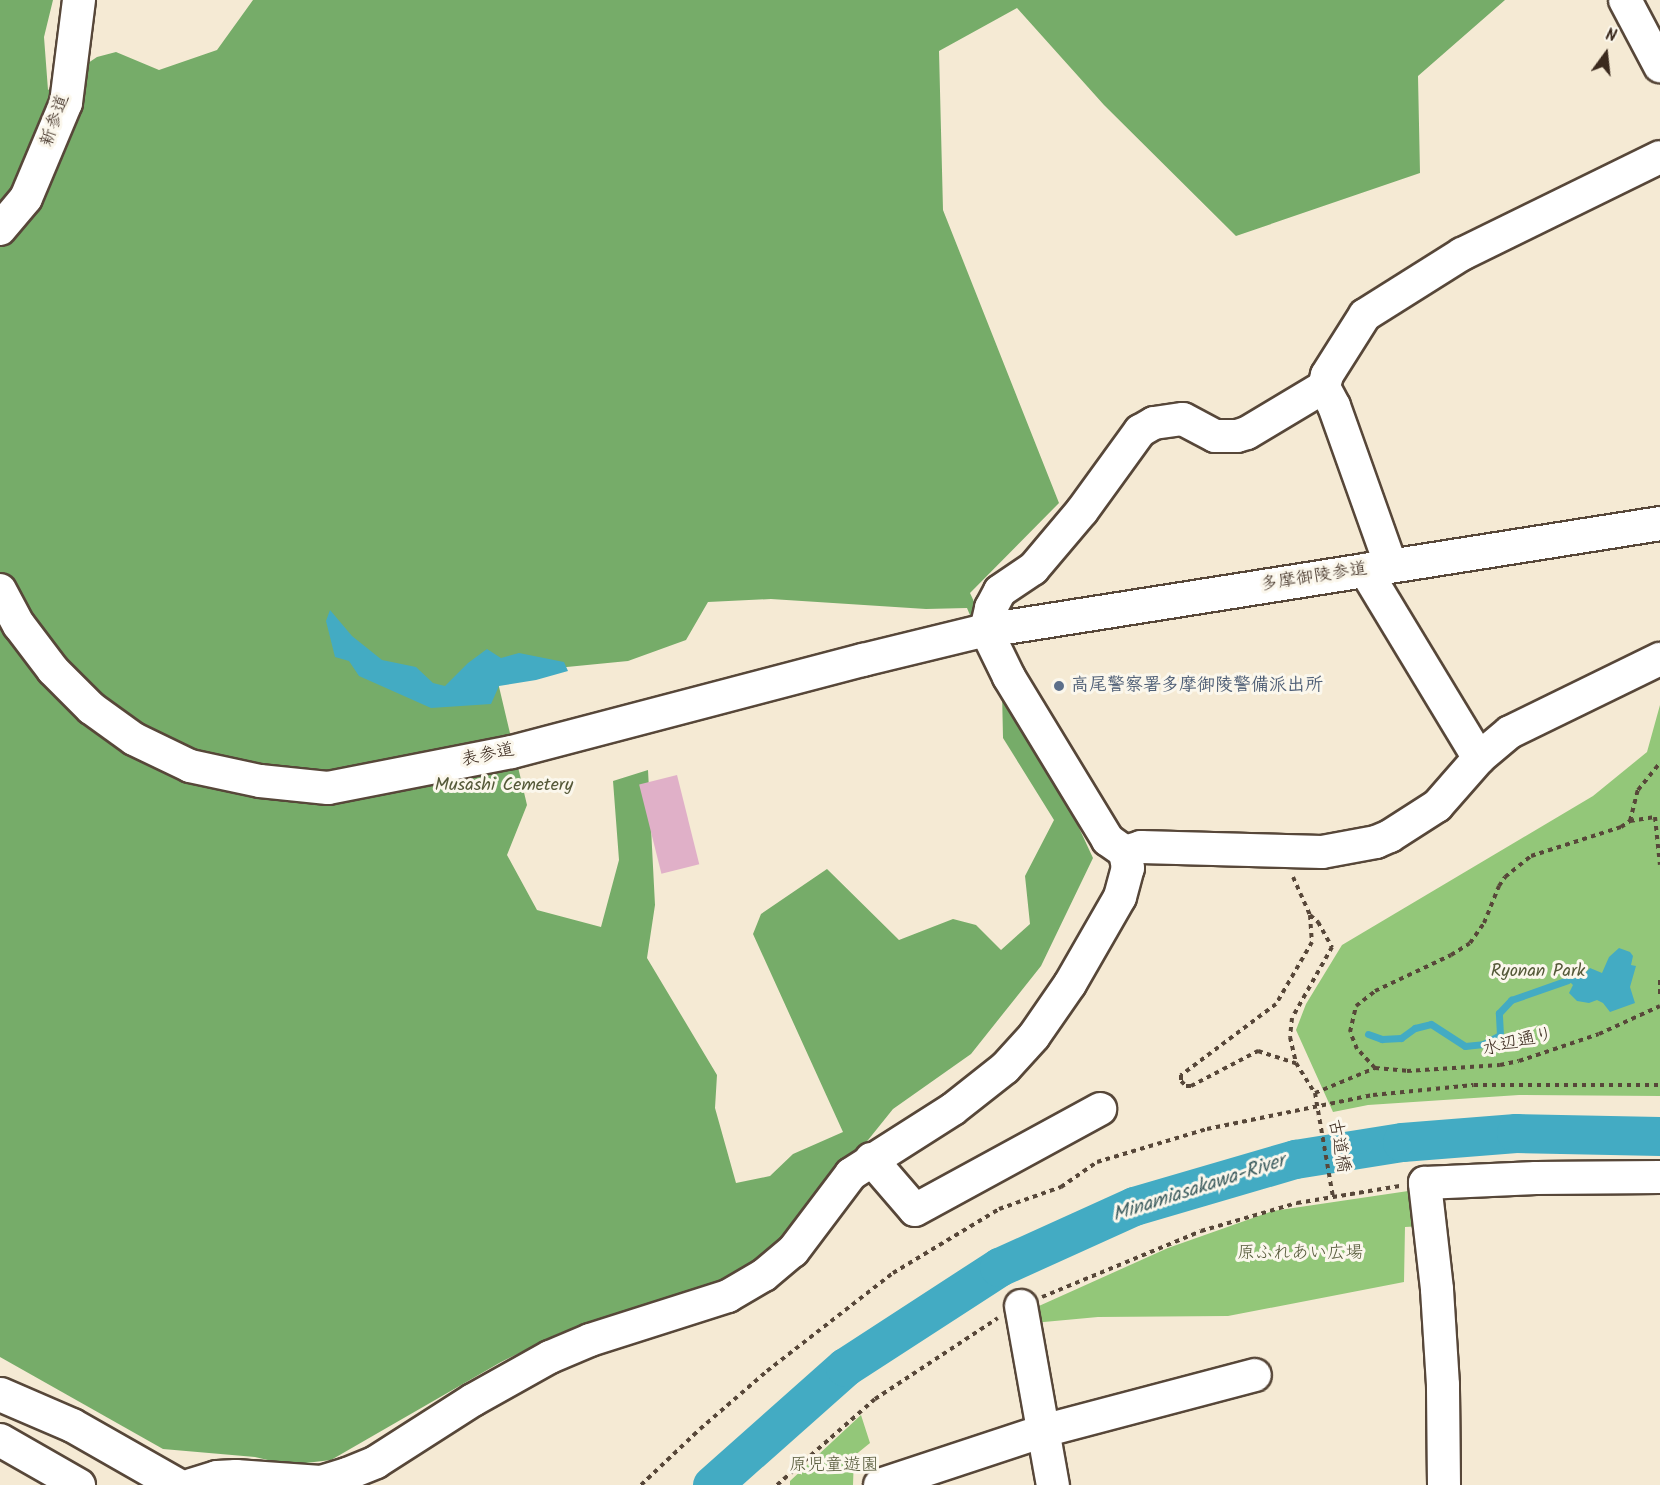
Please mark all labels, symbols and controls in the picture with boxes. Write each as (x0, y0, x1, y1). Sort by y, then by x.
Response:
text: N (1603, 23, 1619, 50)
north arrow (1576, 24, 1636, 84)
street label: 新参道 (37, 92, 75, 150)
street label: 多摩御陵参道 (1259, 559, 1369, 597)
place label: 高尾警察署多摩御陵警備派出所 (1071, 675, 1323, 697)
marker: 高尾警察署多摩御陵警備派出所 (1052, 679, 1066, 693)
street label: 表参道 (459, 740, 517, 772)
park label: Musashi Cemetery (435, 775, 573, 797)
park label: Ryonan Park (1491, 961, 1585, 983)
street label: 水辺通り (1480, 1024, 1556, 1062)
street label: 古道橋 (1323, 1118, 1353, 1174)
water label: Minamiasakawa-River (1110, 1150, 1288, 1228)
park label: 原ふれあい広場 (1237, 1243, 1363, 1265)
park label: 原児童遊園 (789, 1455, 879, 1477)

